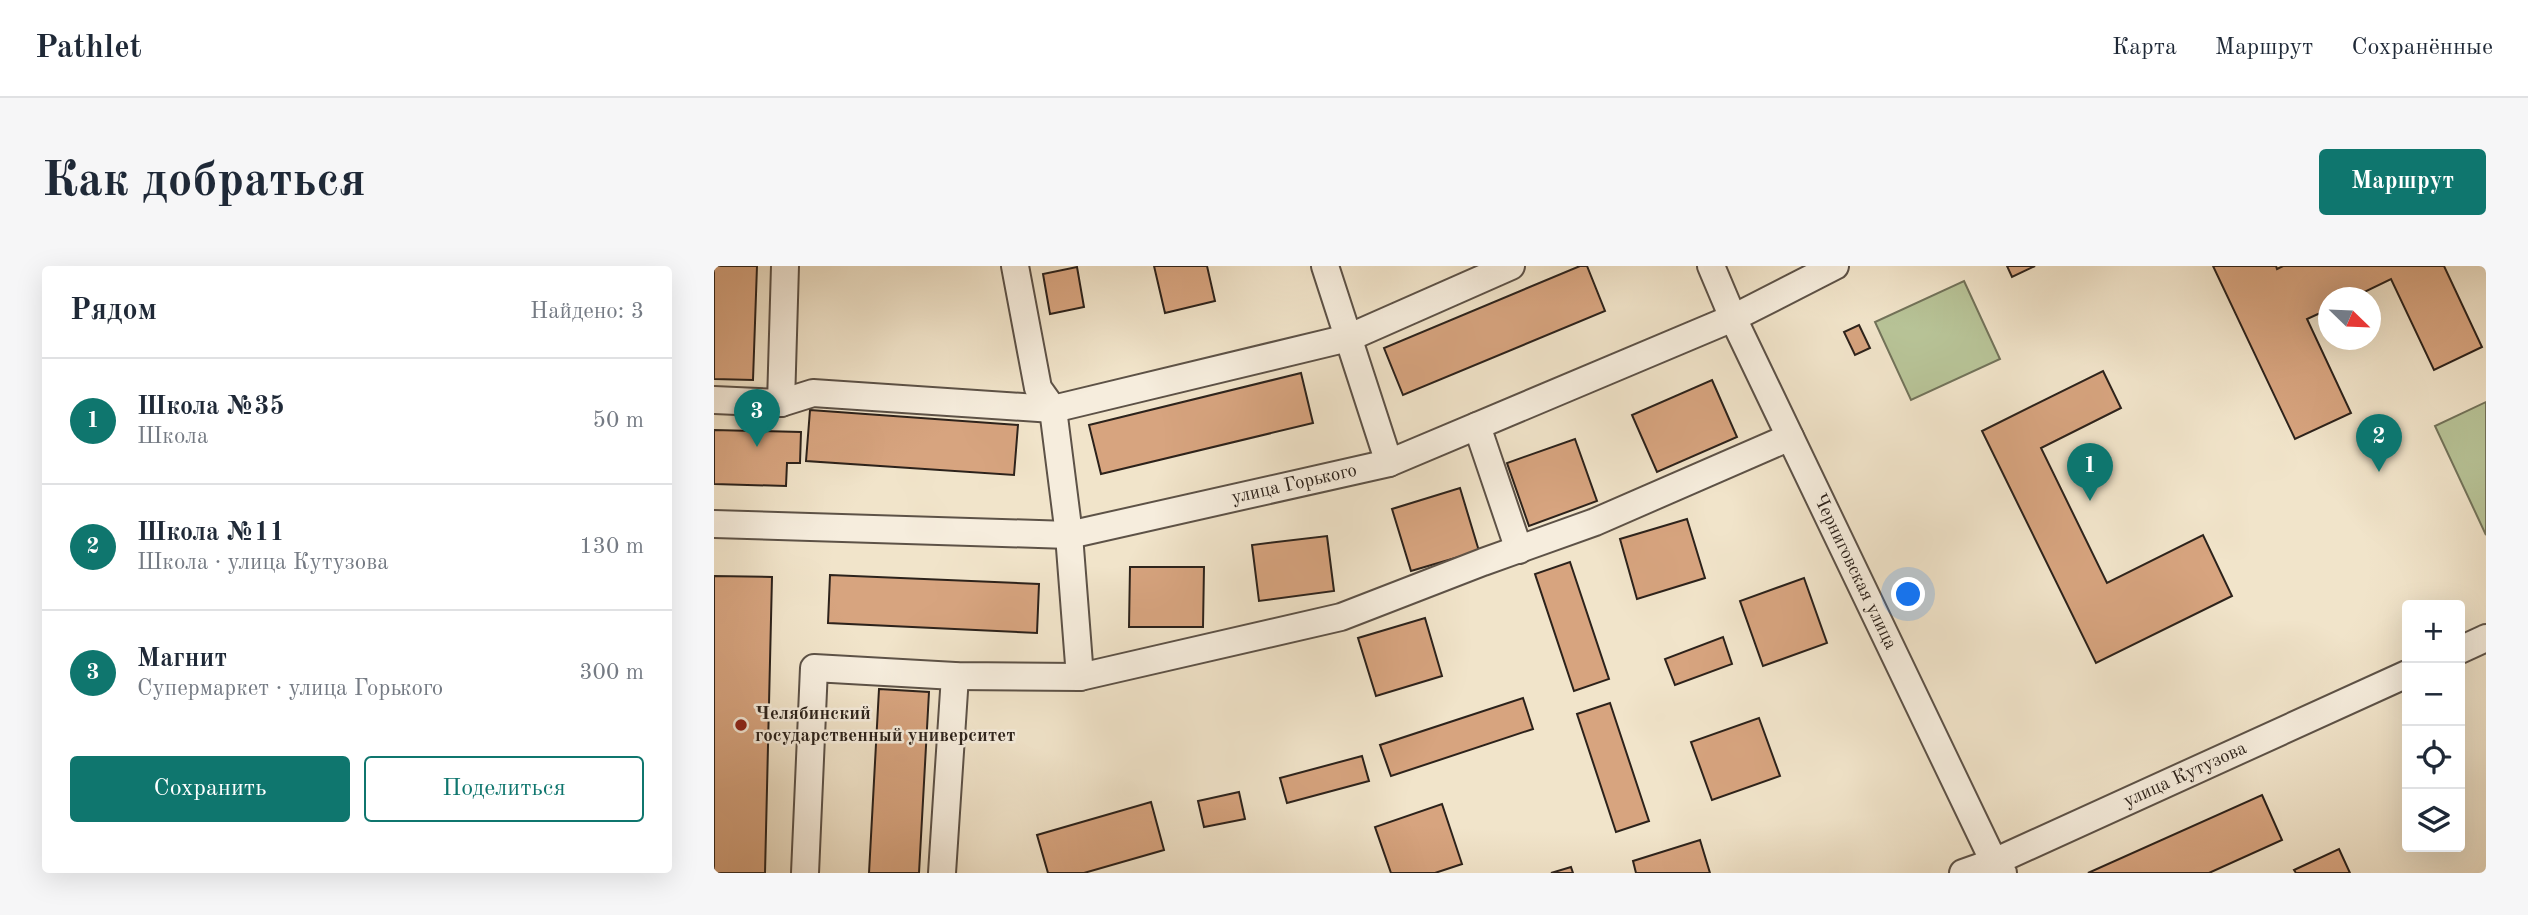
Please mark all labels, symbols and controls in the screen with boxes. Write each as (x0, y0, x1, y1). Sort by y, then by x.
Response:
text: Pathlet (35, 32, 142, 65)
text: Карта (2112, 36, 2177, 60)
text: Маршрут (2215, 36, 2313, 60)
text: Сохранённые (2351, 36, 2493, 60)
button: Маршрут (2319, 149, 2486, 215)
text: Как добраться (42, 158, 366, 207)
north arrow (2318, 287, 2381, 350)
text: Рядом (70, 296, 157, 326)
text: Найдено: 3 (530, 300, 644, 323)
pin: 3 (734, 389, 780, 447)
text: Школа №35 (137, 394, 284, 420)
text: 1 (86, 409, 100, 432)
text: 50 m (593, 409, 644, 432)
pin: 2 (2356, 414, 2402, 472)
text: Школа (137, 425, 208, 448)
pin: 1 (2067, 443, 2113, 501)
street label: улица Горького (1230, 461, 1359, 508)
street label: Черниговская улица (1809, 491, 1900, 653)
text: Школа №11 (137, 520, 284, 546)
text: 2 (86, 535, 100, 558)
text: 130 m (579, 535, 644, 558)
text: Школа · улица Кутузова (137, 551, 389, 574)
your location (1891, 577, 1925, 611)
map controls (2402, 600, 2465, 852)
button: + (2402, 600, 2465, 663)
text: Магнит (137, 646, 227, 672)
text: 3 (86, 661, 100, 684)
text: 300 m (579, 661, 644, 684)
button: − (2402, 663, 2465, 726)
text: Супермаркет · улица Горького (137, 677, 443, 700)
place label: Челябинский государственный университет (755, 705, 1015, 746)
marker: Челябинский государственный университет (733, 717, 749, 733)
button: locate (2402, 726, 2465, 789)
street label: улица Кутузова (2121, 738, 2250, 811)
button: Сохранить (70, 756, 350, 822)
button: Поделиться (364, 756, 644, 822)
button: layers (2402, 789, 2465, 852)

